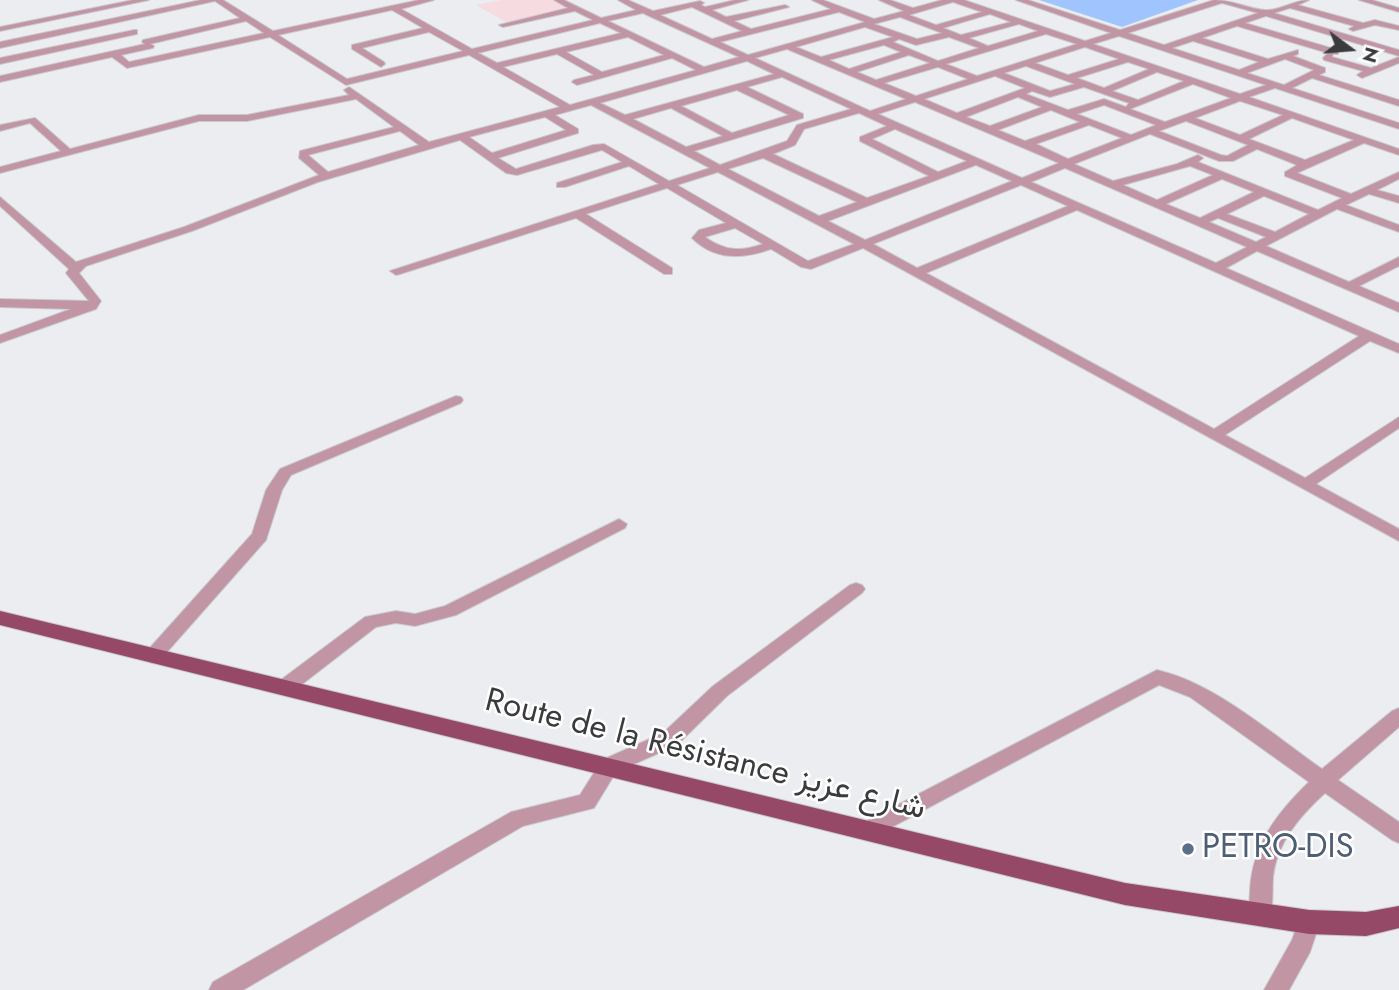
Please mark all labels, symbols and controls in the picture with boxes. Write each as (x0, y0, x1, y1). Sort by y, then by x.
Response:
north arrow (1315, 14, 1385, 84)
text: N (1356, 44, 1386, 66)
street label: Route de la Résistance شارع عزيز (481, 682, 929, 830)
place label: PETRO-DIS (1202, 829, 1354, 869)
marker: PETRO-DIS (1180, 841, 1196, 857)

